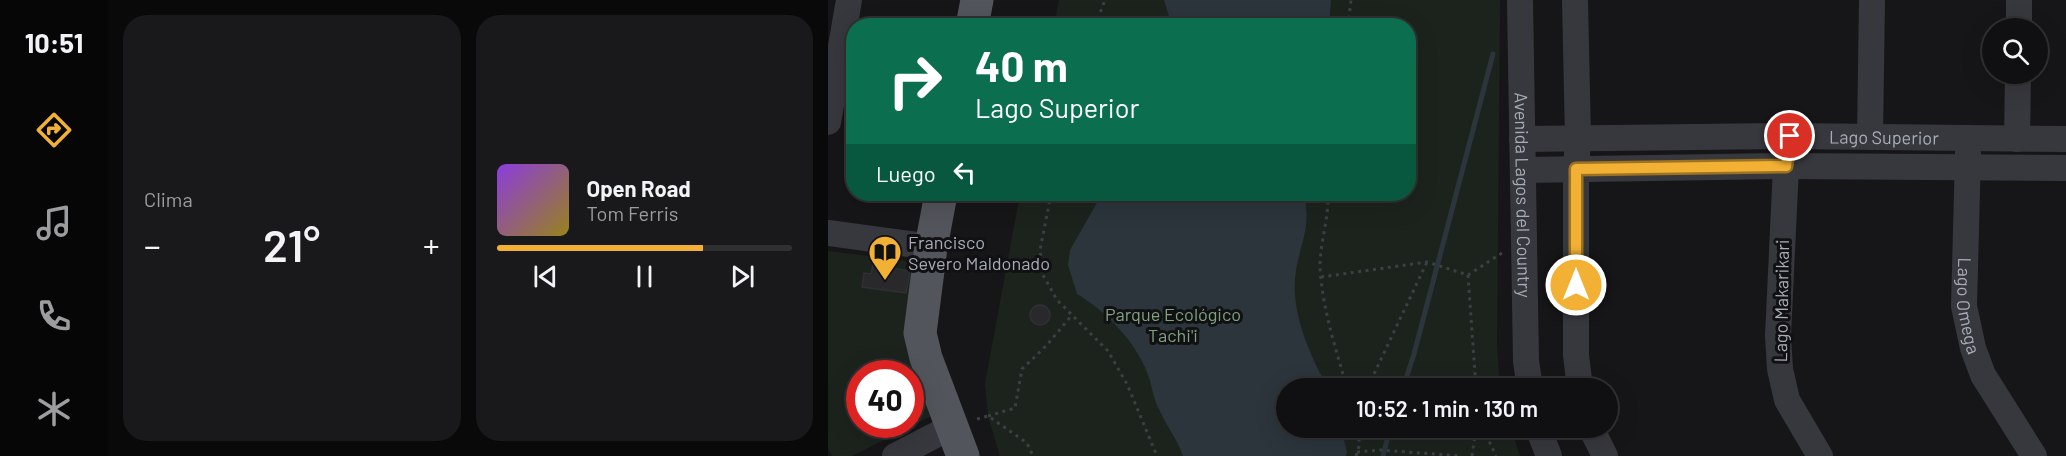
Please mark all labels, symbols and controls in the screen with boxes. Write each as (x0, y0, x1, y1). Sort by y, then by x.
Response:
map controls (1982, 18, 2048, 84)
button: search (1982, 18, 2048, 84)
text: 10:51 (25, 26, 83, 58)
text: 40 m (975, 40, 1068, 90)
icon: right (876, 42, 954, 120)
text: Lago Superior (975, 91, 1139, 123)
street label: Avenida Lagos del Country (1511, 92, 1536, 298)
icon: directions (33, 109, 75, 151)
pin (1764, 110, 1815, 161)
icon: arrive (1773, 119, 1806, 152)
street label: Lago Superior (1829, 125, 1939, 149)
icon: left (948, 156, 981, 189)
text: Luego (876, 160, 936, 186)
text: Open Road (587, 175, 691, 201)
text: Clima (144, 187, 193, 211)
text: Tom Ferris (587, 201, 678, 225)
icon: music (33, 202, 75, 244)
text: 21° (263, 217, 320, 271)
text: − (144, 225, 161, 265)
text: + (423, 225, 439, 265)
place label: Francisco Severo Maldonado (908, 231, 1050, 274)
library icon: Francisco Severo Maldonado (867, 234, 903, 281)
street label: Lago Makarikari (1769, 239, 1793, 363)
position arrow (1544, 253, 1608, 317)
street label: Lago Omega (1953, 257, 1985, 357)
icon: previous (529, 260, 562, 293)
icon: pause (628, 260, 661, 293)
icon: next (726, 260, 759, 293)
icon: phone (33, 295, 75, 337)
park label: Parque Ecológico Tachi'i (1105, 303, 1241, 346)
speed limit sign: 40 (846, 360, 924, 438)
icon: climate (33, 388, 75, 430)
text: 10:52 · 1 min · 130 m (1356, 395, 1538, 421)

